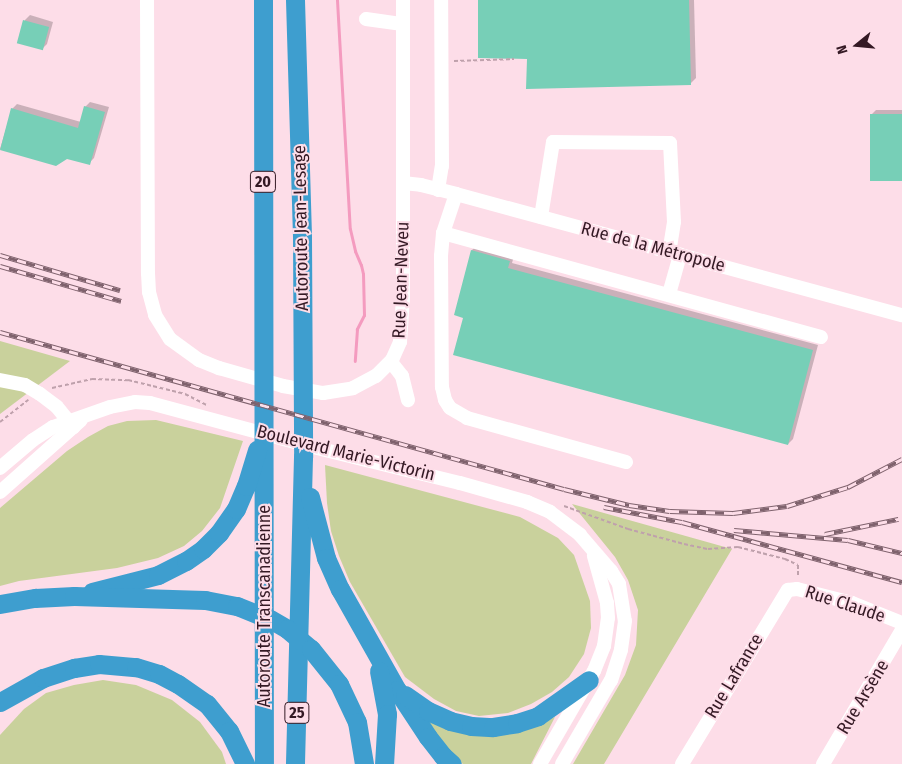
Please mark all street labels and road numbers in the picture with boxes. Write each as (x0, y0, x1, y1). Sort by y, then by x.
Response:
street label: Autoroute Jean-Lesage (289, 145, 313, 311)
road number: 20 (249, 168, 277, 196)
street label: Rue de la Métropole (579, 217, 727, 277)
street label: Rue Jean-Neveu (388, 221, 414, 339)
street label: Boulevard Marie-Victorin (255, 420, 437, 486)
street label: Autoroute Transcanadienne (253, 505, 275, 707)
street label: Rue Claude (802, 581, 888, 627)
street label: Rue Lafrance (700, 630, 768, 722)
street label: Rue Arsène (832, 656, 894, 738)
road number: 25 (283, 700, 311, 726)

